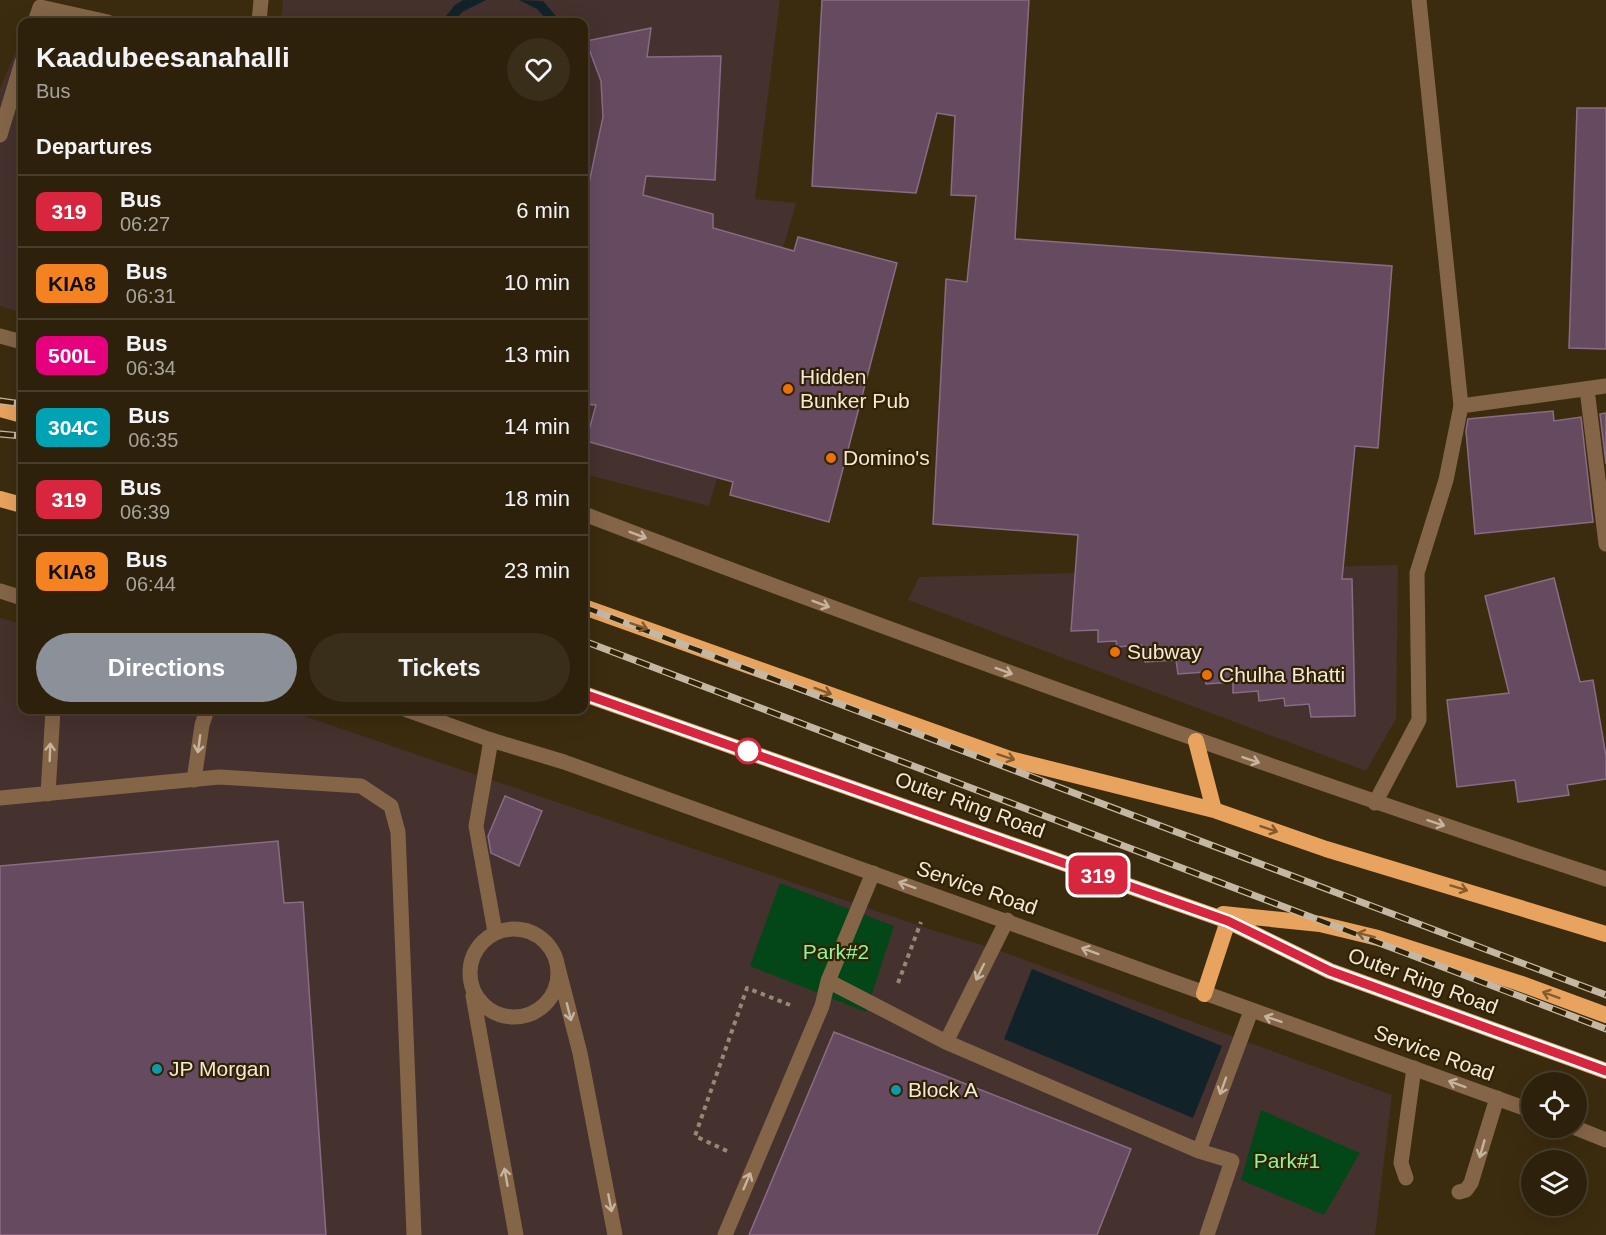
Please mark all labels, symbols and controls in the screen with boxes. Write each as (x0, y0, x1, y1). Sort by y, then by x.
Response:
button: heart (507, 38, 570, 101)
text: Kaadubeesanahalli (36, 42, 290, 73)
text: Bus (36, 80, 70, 102)
text: Departures (36, 134, 152, 159)
text: Bus (120, 187, 162, 212)
text: 6 min (516, 198, 570, 223)
text: 319 (51, 200, 87, 223)
text: 06:27 (120, 213, 170, 235)
text: Bus (126, 259, 167, 284)
text: 10 min (504, 270, 570, 295)
text: KIA8 (48, 272, 96, 295)
text: 06:31 (126, 285, 176, 307)
text: Bus (126, 331, 167, 356)
text: 13 min (504, 342, 570, 367)
text: 500L (48, 344, 96, 367)
text: 06:34 (126, 357, 176, 379)
place label: Hidden Bunker Pub (800, 365, 910, 412)
marker: Hidden Bunker Pub (781, 382, 795, 396)
text: Bus (128, 403, 170, 428)
text: 14 min (504, 414, 570, 439)
text: 304C (48, 416, 98, 439)
text: 06:35 (128, 429, 178, 451)
place label: Domino's (843, 446, 930, 469)
marker: Domino's (824, 451, 838, 465)
text: Bus (120, 475, 162, 500)
text: 18 min (504, 486, 570, 511)
text: 319 (51, 488, 87, 511)
text: 06:39 (120, 501, 170, 523)
one-way arrow (628, 530, 647, 541)
text: Bus (126, 547, 167, 572)
text: 23 min (504, 558, 570, 583)
text: KIA8 (48, 560, 96, 583)
text: 06:44 (126, 573, 176, 595)
one-way arrow (811, 600, 829, 611)
one-way arrow (629, 621, 648, 632)
button: Directions (36, 633, 297, 702)
button: Tickets (309, 633, 570, 702)
place label: Subway (1127, 640, 1202, 663)
marker: Subway (1108, 645, 1122, 659)
place label: Chulha Bhatti (1219, 663, 1345, 686)
one-way arrow (994, 667, 1012, 678)
marker: Chulha Bhatti (1200, 668, 1214, 682)
one-way arrow (813, 686, 831, 697)
one-way arrow (194, 734, 205, 754)
unlabelled marker (735, 738, 761, 764)
one-way arrow (44, 742, 55, 762)
one-way arrow (996, 752, 1015, 763)
one-way arrow (1241, 756, 1260, 767)
street label: Outer Ring Road (892, 767, 1048, 842)
one-way arrow (1426, 818, 1445, 829)
one-way arrow (1259, 825, 1278, 836)
street label: Service Road (914, 856, 1041, 919)
line badge: 319 (1064, 856, 1132, 894)
text: 319 (1080, 864, 1116, 887)
one-way arrow (898, 879, 917, 890)
one-way arrow (1449, 883, 1468, 894)
one-way arrow (1356, 928, 1375, 940)
park label: Park#2 (803, 940, 869, 963)
street label: Outer Ring Road (1345, 943, 1501, 1018)
one-way arrow (1081, 945, 1100, 956)
one-way arrow (974, 963, 986, 981)
one-way arrow (1542, 988, 1561, 999)
one-way arrow (564, 1002, 576, 1021)
one-way arrow (1264, 1013, 1283, 1024)
street label: Service Road (1371, 1020, 1497, 1085)
place label: JP Morgan (169, 1057, 270, 1080)
marker: JP Morgan (150, 1062, 164, 1076)
map controls (1521, 1072, 1587, 1216)
button: locate (1521, 1072, 1587, 1138)
one-way arrow (1216, 1076, 1227, 1094)
place label: Block A (908, 1078, 978, 1101)
one-way arrow (1448, 1078, 1467, 1089)
marker: Block A (889, 1083, 903, 1097)
one-way arrow (1476, 1139, 1487, 1158)
park label: Park#1 (1254, 1149, 1320, 1172)
button: layers (1521, 1150, 1587, 1216)
one-way arrow (500, 1168, 511, 1188)
one-way arrow (742, 1173, 754, 1191)
one-way arrow (605, 1193, 616, 1212)

